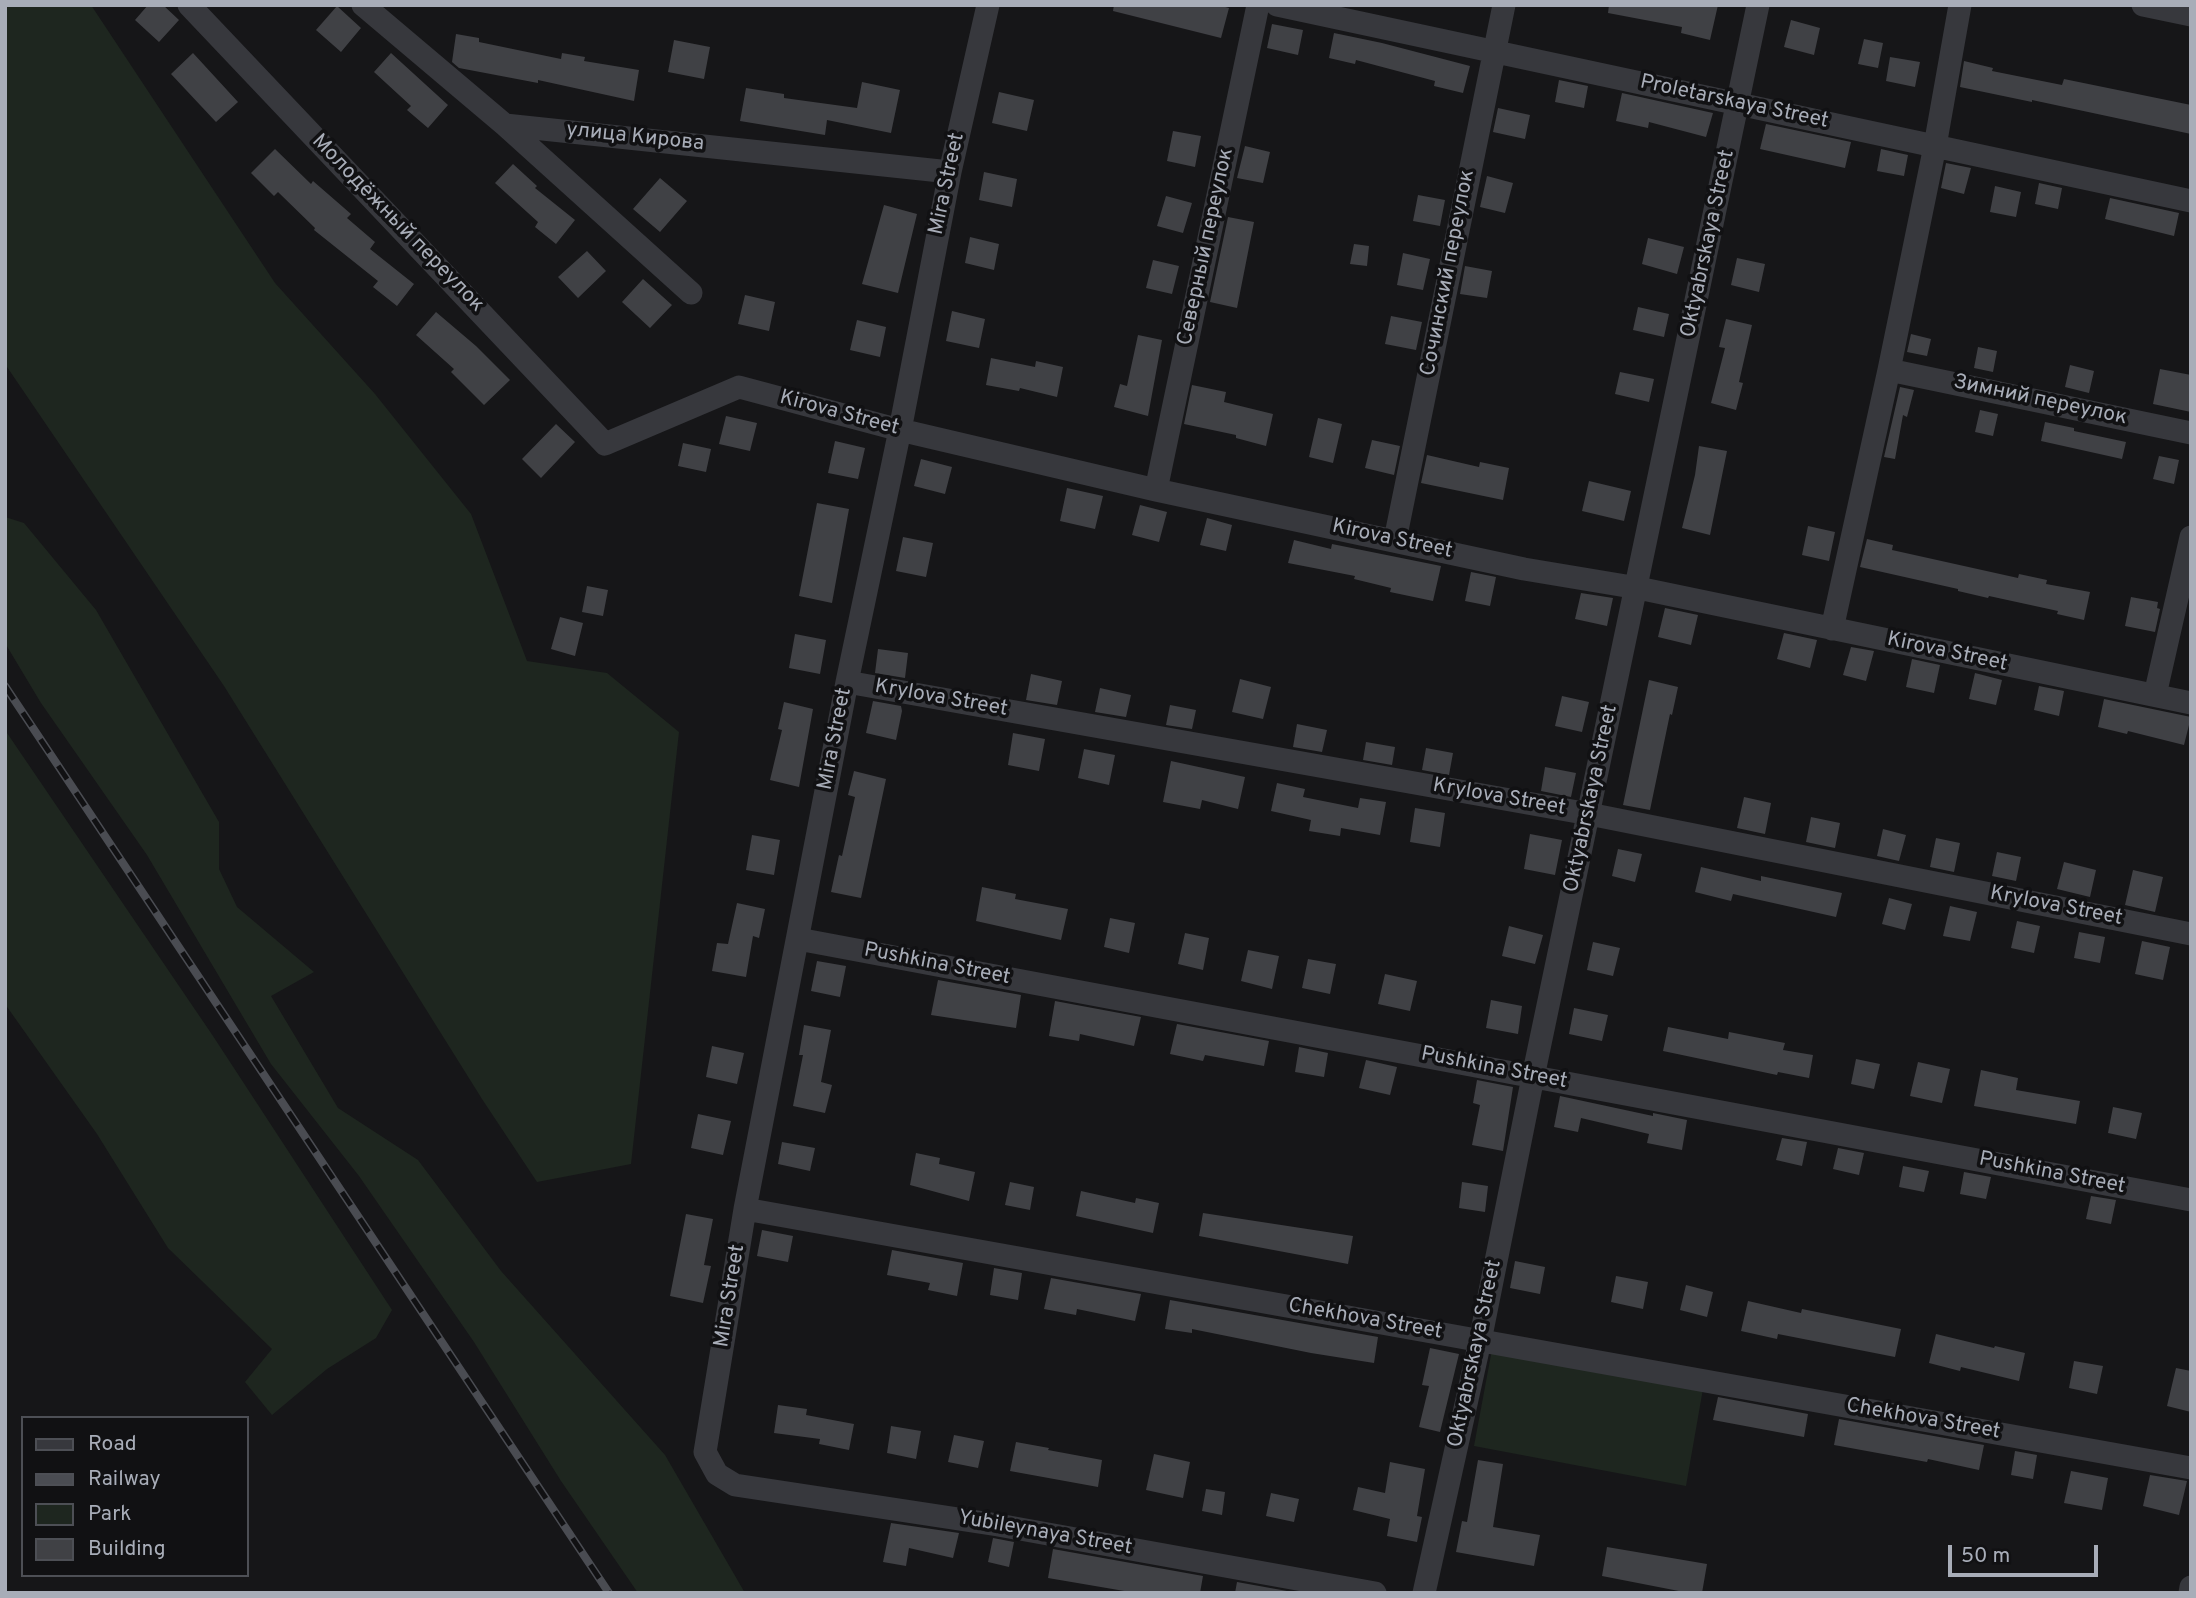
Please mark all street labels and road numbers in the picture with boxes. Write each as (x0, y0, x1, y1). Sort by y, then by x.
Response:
street label: Proletarskaya Street (1637, 71, 1831, 135)
street label: улица Кирова (565, 118, 705, 158)
street label: Молодёжный переулок (305, 130, 489, 318)
street label: Mira Street (925, 131, 971, 237)
street label: Северный переулок (1174, 146, 1240, 348)
street label: Oktyabrskaya Street (1677, 148, 1741, 340)
street label: Сочинский переулок (1417, 168, 1481, 378)
street label: Зимний переулок (1951, 370, 2129, 432)
street label: Kirova Street (777, 386, 901, 442)
street label: Kirova Street (1329, 515, 1455, 565)
street label: Kirova Street (1884, 628, 2010, 678)
street label: Krylova Street (873, 675, 1009, 723)
street label: Mira Street (814, 686, 858, 792)
street label: Oktyabrskaya Street (1560, 703, 1624, 895)
street label: Krylova Street (1431, 774, 1567, 822)
street label: Krylova Street (1988, 882, 2124, 932)
street label: Pushkina Street (862, 938, 1012, 992)
street label: Pushkina Street (1419, 1042, 1569, 1096)
street label: Pushkina Street (1977, 1147, 2127, 1201)
street label: Mira Street (710, 1243, 752, 1349)
street label: Oktyabrskaya Street (1444, 1258, 1508, 1450)
street label: Chekhova Street (1286, 1294, 1444, 1346)
street label: Chekhova Street (1844, 1394, 2002, 1446)
street label: Yubileynaya Street (956, 1506, 1134, 1562)

